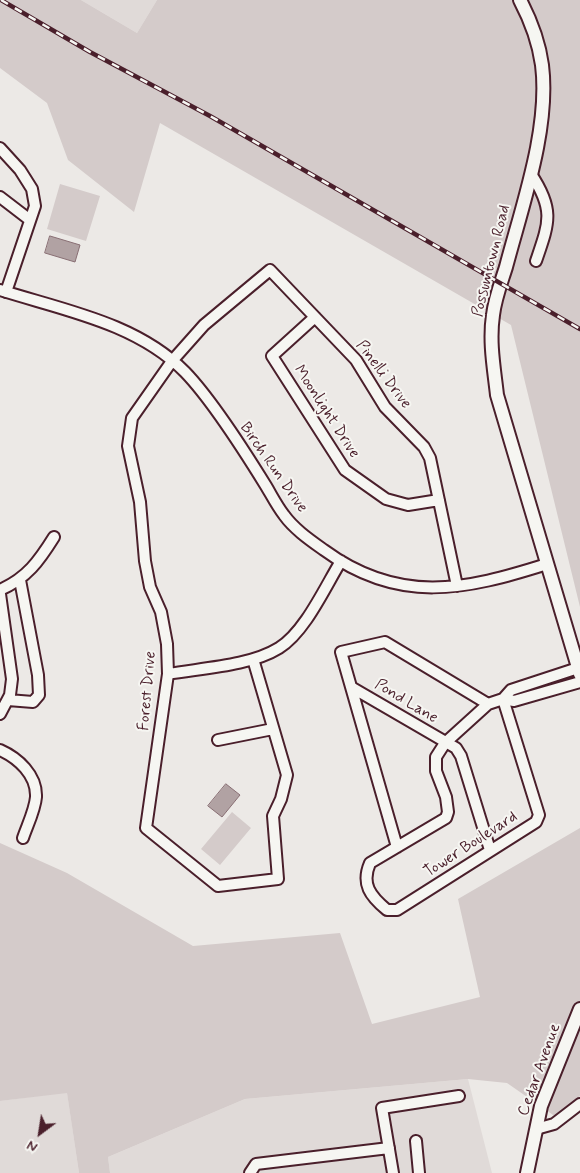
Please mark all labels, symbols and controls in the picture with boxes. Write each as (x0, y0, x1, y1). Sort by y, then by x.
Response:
street label: Possumtown Road (469, 203, 515, 319)
street label: Pinelli Drive (351, 337, 415, 413)
street label: Moonlight Drive (289, 362, 363, 462)
street label: Birch Run Drive (235, 419, 311, 517)
street label: Forest Drive (135, 650, 161, 732)
street label: Pond Lane (371, 676, 441, 728)
street label: Tower Boulevard (421, 808, 521, 882)
street label: Cedar Avenue (514, 1021, 566, 1119)
north arrow (15, 1108, 65, 1158)
text: N (24, 1136, 41, 1156)

